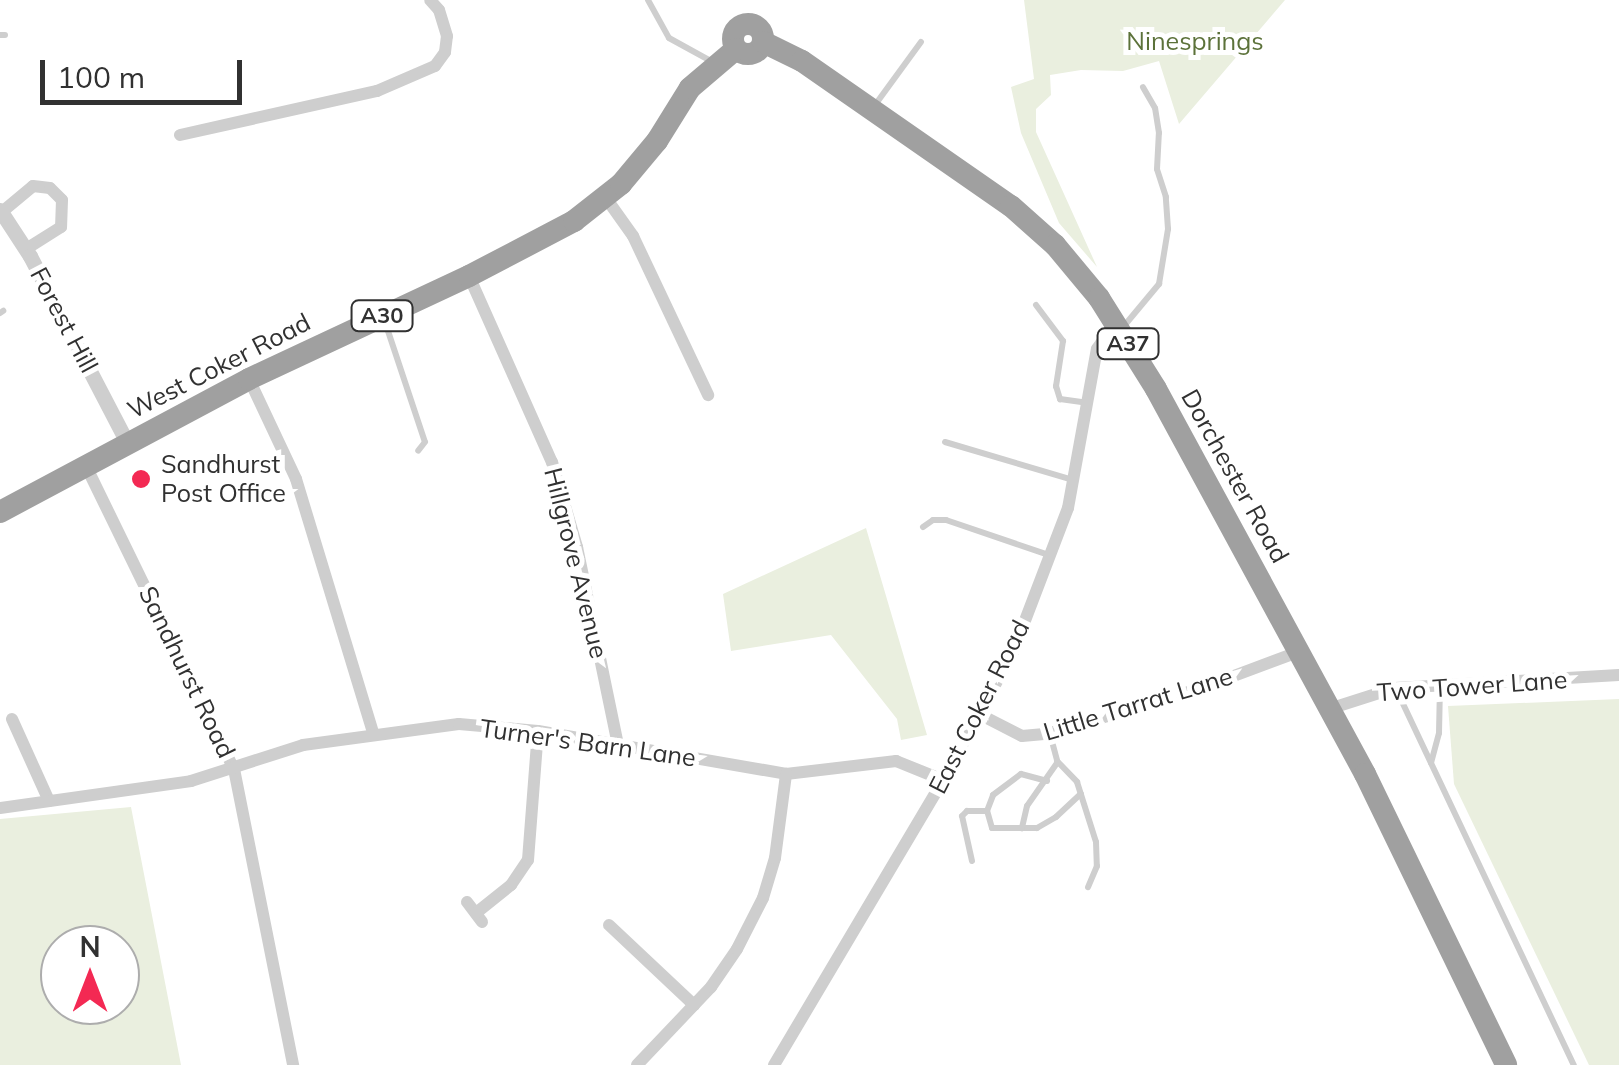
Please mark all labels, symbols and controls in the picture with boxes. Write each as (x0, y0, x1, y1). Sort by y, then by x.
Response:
park label: Ninesprings (1126, 26, 1264, 56)
scale bar (45, 40, 248, 102)
text: 100 m (57, 58, 145, 96)
street label: Forest Hill (24, 262, 104, 378)
road number: A30 (350, 299, 414, 333)
street label: West Coker Road (123, 307, 315, 425)
road number: A37 (1096, 327, 1160, 361)
street label: Dorchester Road (1175, 384, 1295, 568)
place label: Sandhurst Post Office (161, 450, 286, 509)
street label: Hillgrove Avenue (538, 465, 614, 661)
marker: Sandhurst Post Office (130, 468, 152, 490)
street label: Sandhurst Road (133, 581, 241, 763)
street label: East Coker Road (922, 615, 1036, 799)
street label: Little Tarrat Lane (1040, 661, 1236, 747)
street label: Two Tower Lane (1376, 664, 1568, 708)
street label: Turner's Barn Lane (478, 713, 698, 773)
north arrow (40, 925, 140, 1025)
text: N (79, 929, 101, 964)

